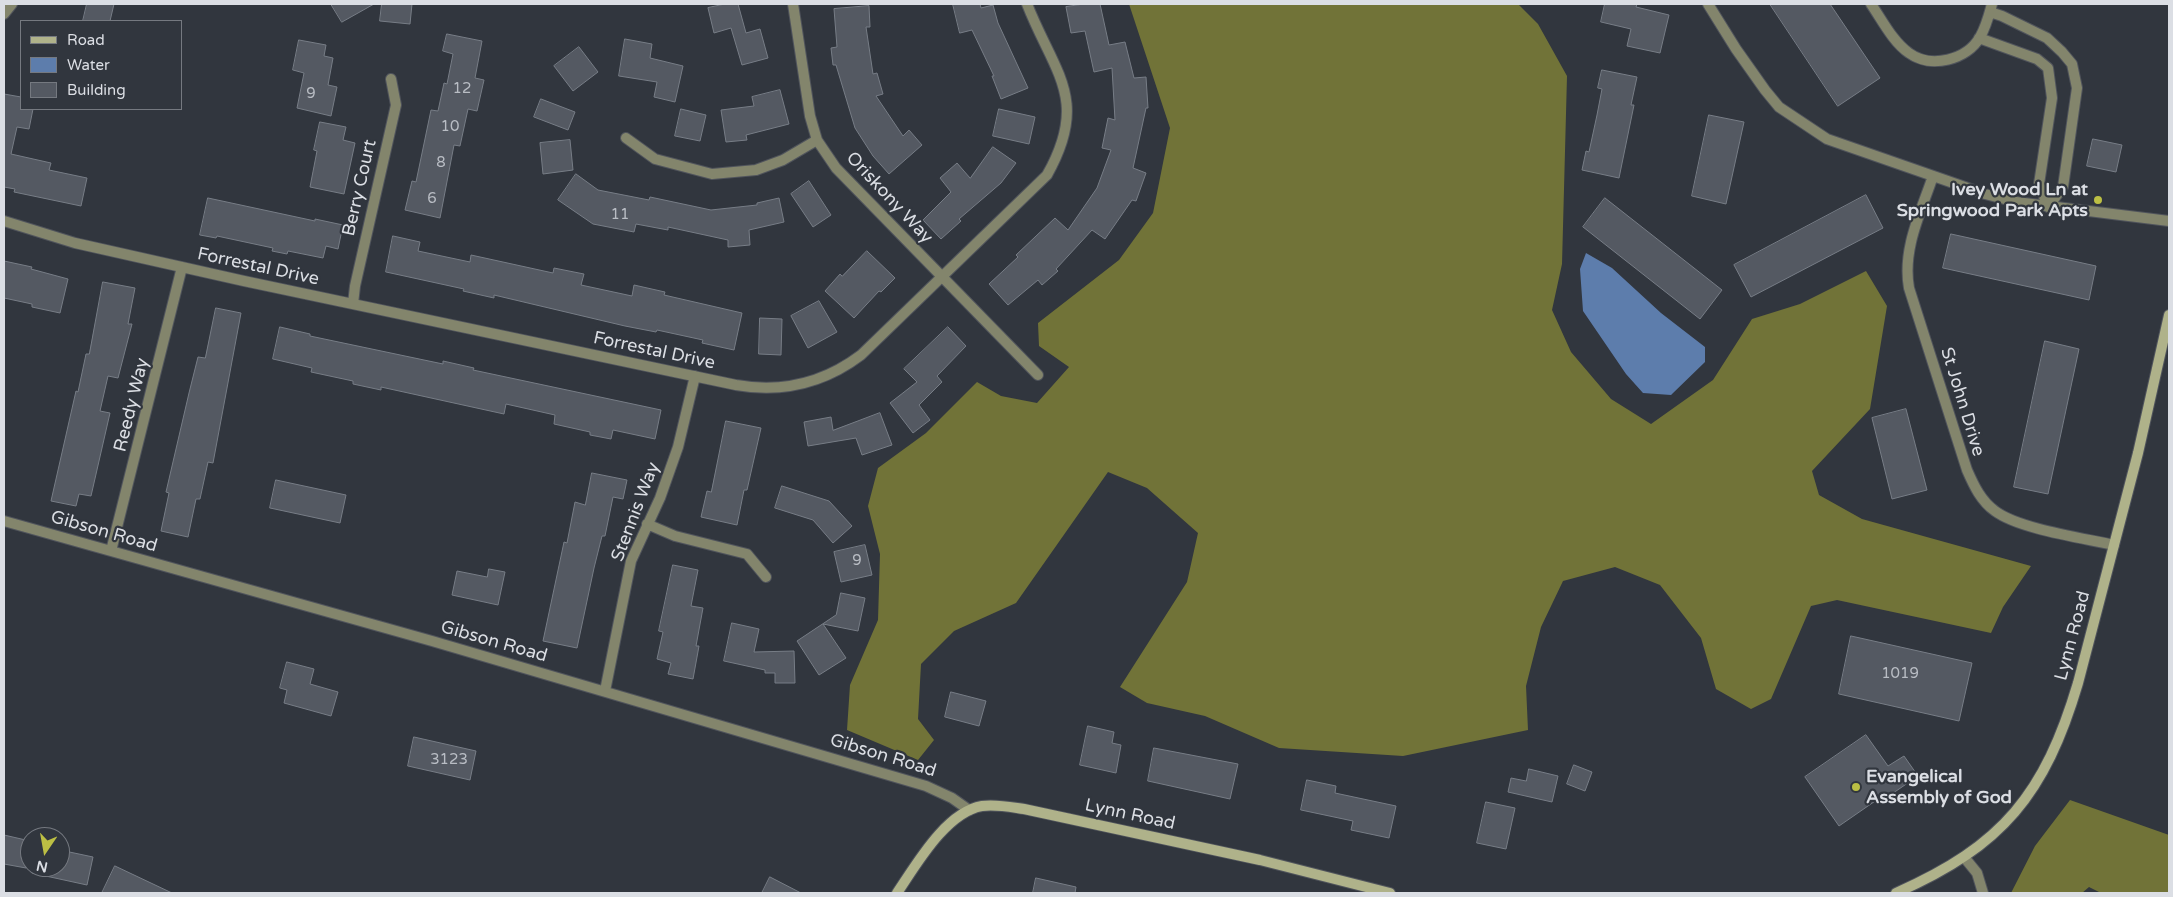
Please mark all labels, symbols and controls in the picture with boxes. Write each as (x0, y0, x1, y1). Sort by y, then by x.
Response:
legend (20, 20, 182, 110)
text: Road (67, 31, 105, 49)
text: Water (67, 56, 110, 74)
house number: 12 (453, 80, 471, 98)
text: Building (67, 81, 126, 99)
house number: 9 (306, 85, 316, 103)
house number: 10 (441, 118, 459, 136)
street label: Berry Court (338, 138, 382, 238)
street label: Oriskony Way (841, 148, 937, 248)
house number: 8 (436, 154, 446, 172)
place label: Ivey Wood Ln at Springwood Park Apts (1897, 179, 2088, 222)
house number: 6 (427, 190, 437, 208)
marker: Ivey Wood Ln at Springwood Park Apts (2092, 194, 2104, 206)
house number: 11 (611, 206, 629, 224)
street label: Forrestal Drive (195, 244, 321, 290)
street label: Forrestal Drive (591, 328, 717, 374)
street label: St John Drive (1935, 345, 1989, 459)
street label: Reedy Way (110, 356, 154, 454)
street label: Stennis Way (607, 459, 665, 565)
street label: Gibson Road (48, 506, 160, 558)
house number: 9 (852, 552, 862, 570)
street label: Lynn Road (2051, 589, 2095, 683)
street label: Gibson Road (438, 616, 550, 668)
house number: 1019 (1881, 665, 1919, 683)
street label: Gibson Road (827, 730, 939, 782)
house number: 3123 (430, 751, 468, 769)
place label: Evangelical Assembly of God (1866, 766, 2012, 809)
marker: Evangelical Assembly of God (1850, 781, 1862, 793)
street label: Lynn Road (1083, 795, 1177, 835)
north arrow (20, 827, 70, 877)
text: N (35, 857, 49, 876)

